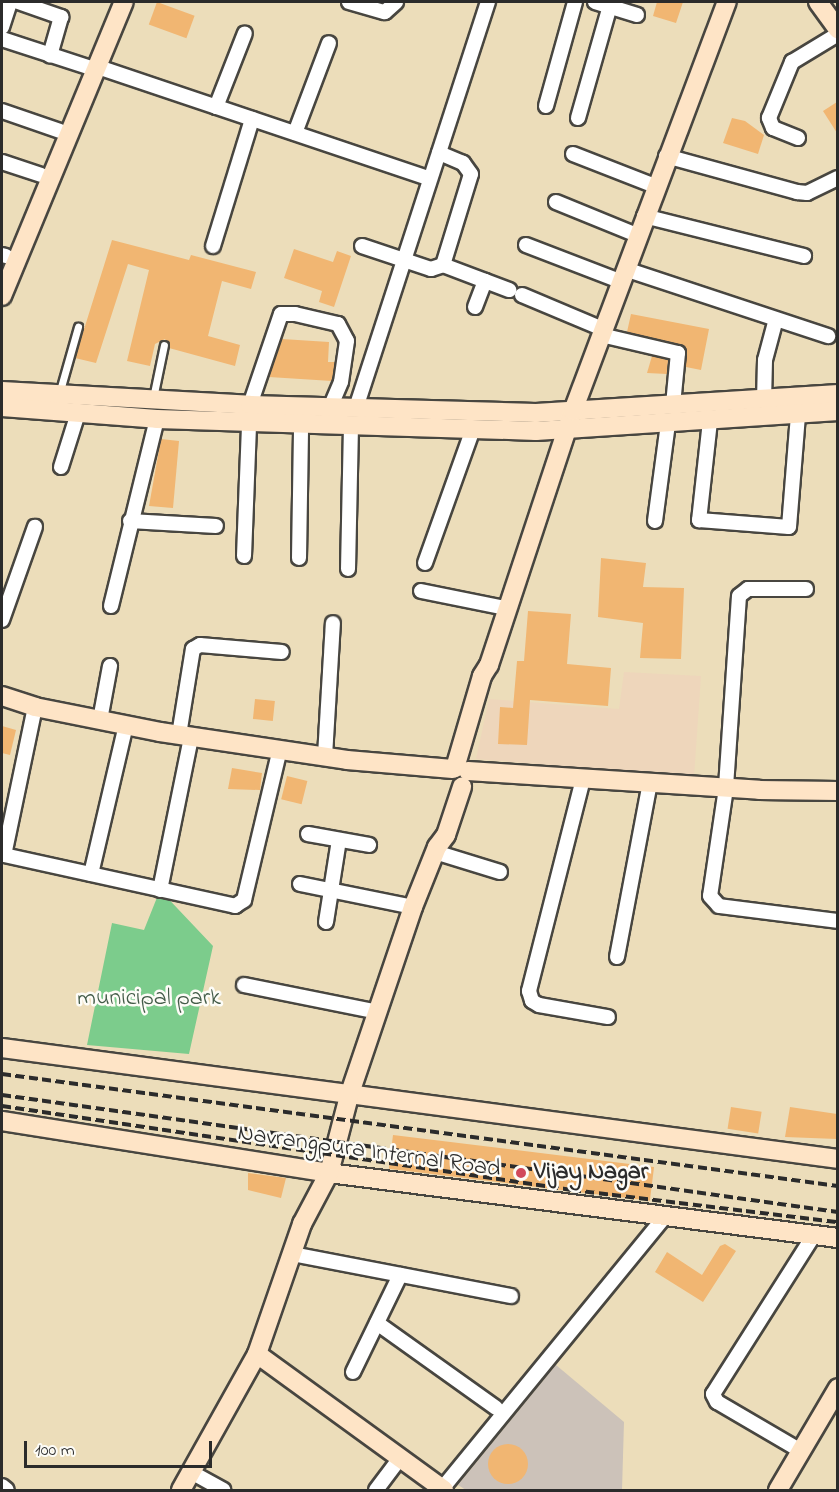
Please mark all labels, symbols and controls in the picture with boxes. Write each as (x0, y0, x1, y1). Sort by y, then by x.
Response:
park label: municipal park (77, 985, 221, 1013)
street label: Navrangpura Internal Road (236, 1119, 502, 1185)
place label: Vijay Nagar (534, 1159, 648, 1187)
marker: Vijay Nagar (512, 1164, 530, 1182)
scale bar (27, 1429, 214, 1467)
text: 100 m (35, 1438, 75, 1464)

